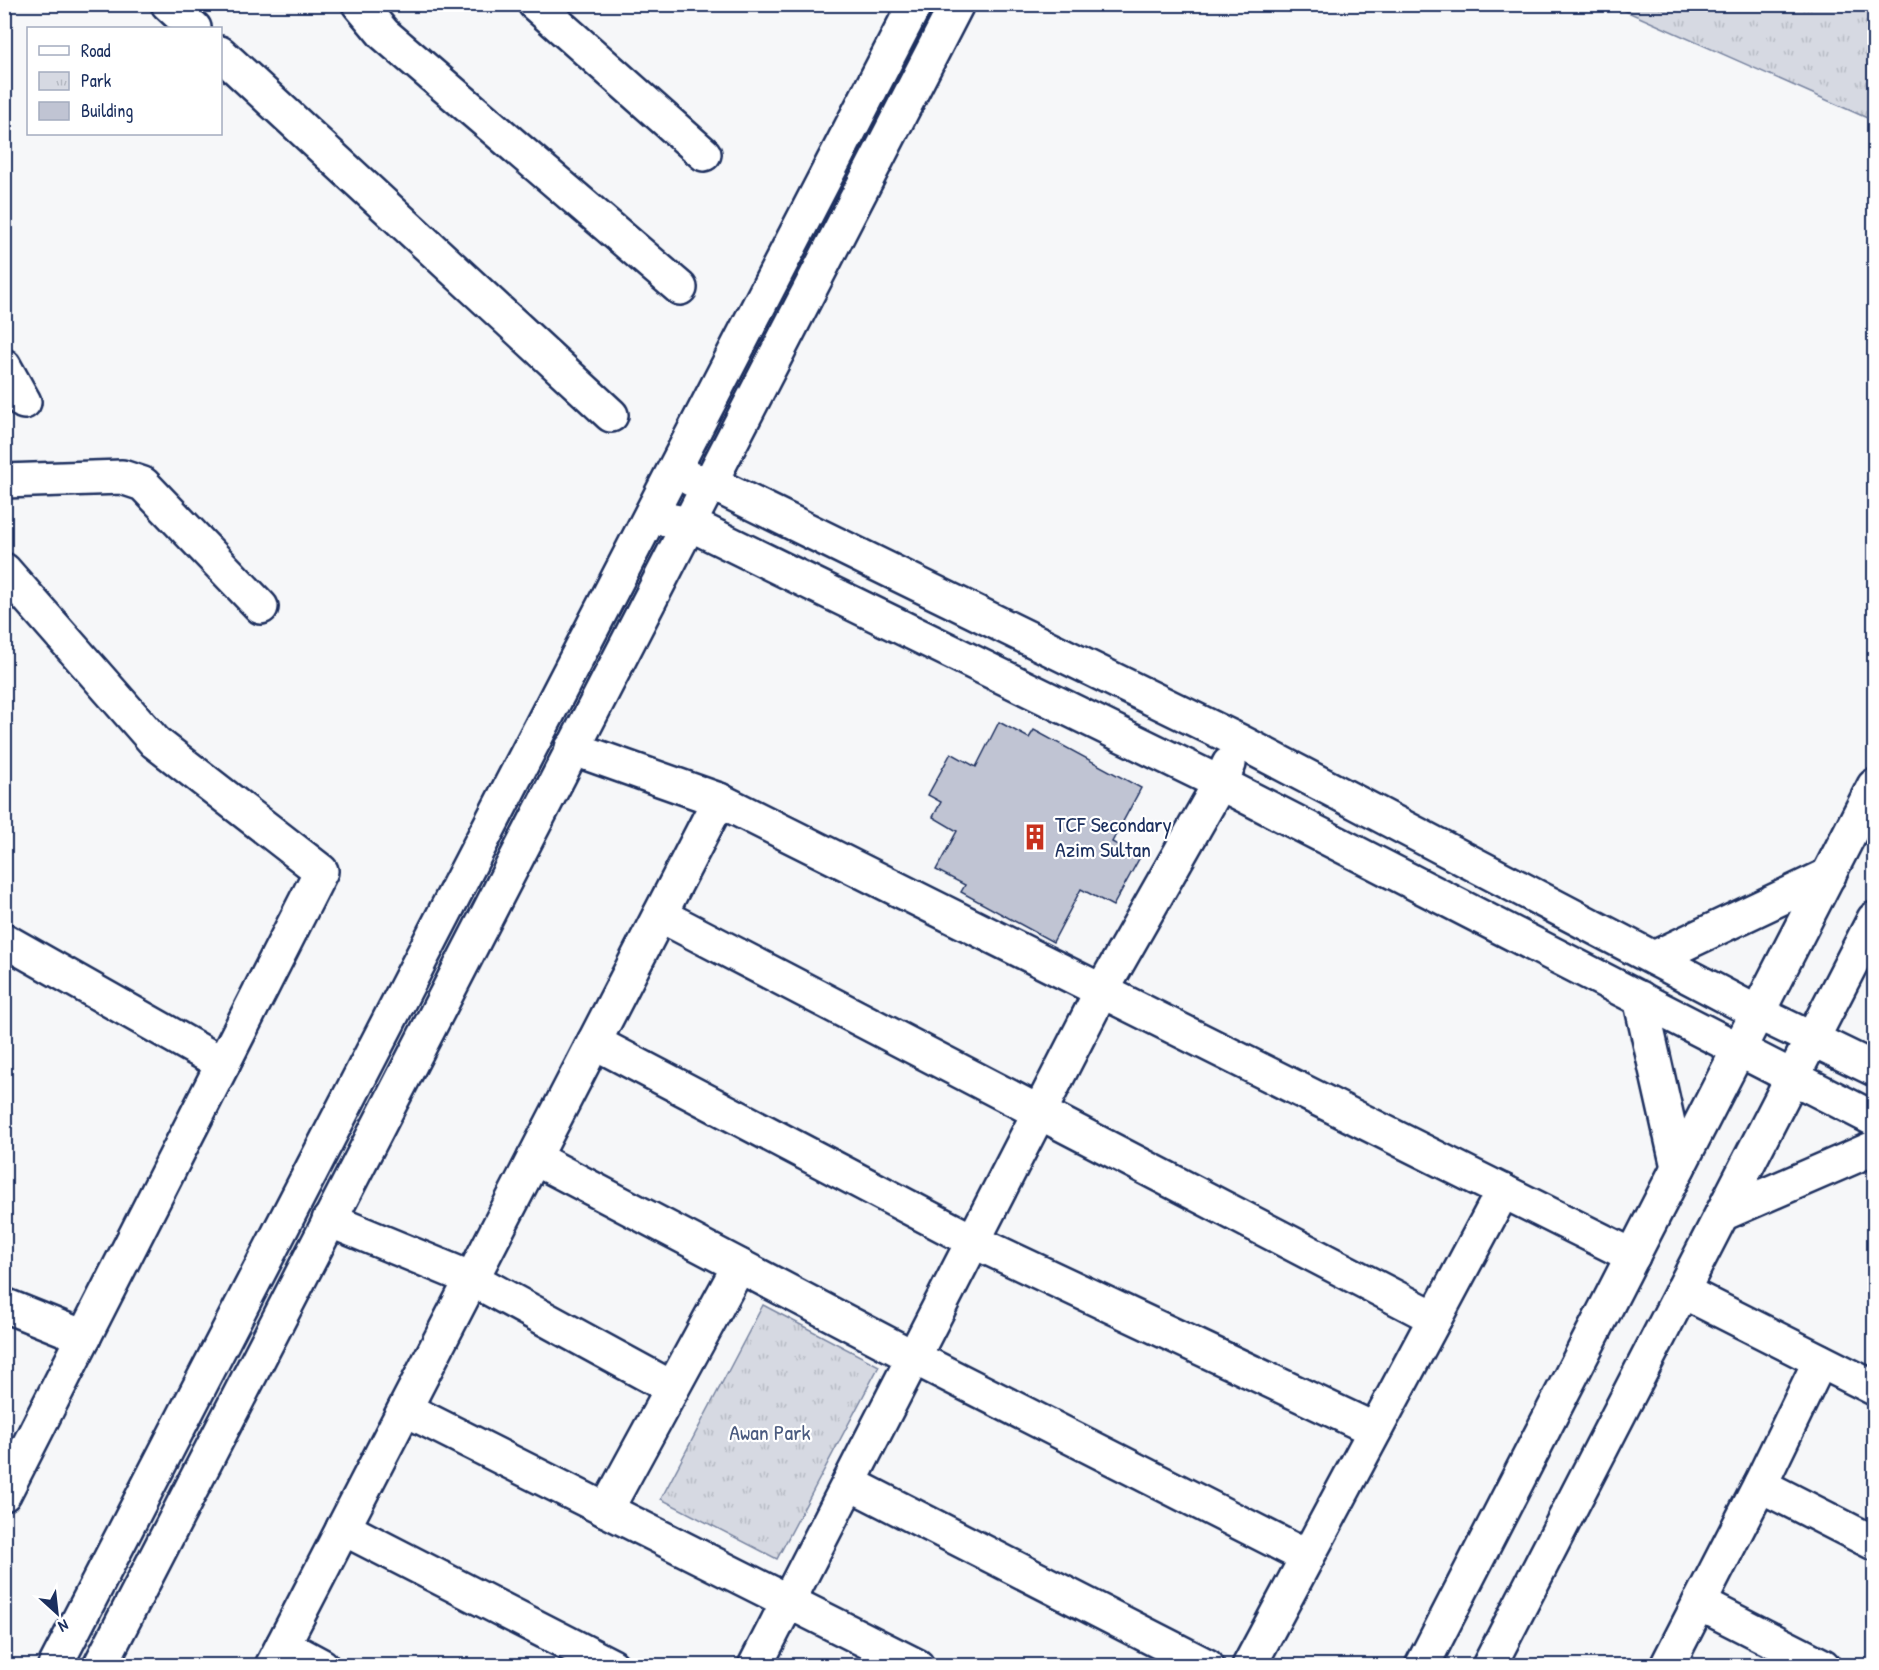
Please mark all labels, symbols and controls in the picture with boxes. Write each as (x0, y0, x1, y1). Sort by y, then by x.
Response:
legend (27, 27, 222, 135)
text: Road (81, 38, 111, 63)
text: Park (81, 68, 112, 93)
text: Building (81, 98, 133, 123)
place label: TCF Secondary Azim Sultan (1055, 809, 1172, 864)
building icon: TCF Secondary Azim Sultan (1020, 822, 1050, 852)
park label: Awan Park (729, 1417, 811, 1447)
north arrow (27, 1583, 87, 1643)
text: N (55, 1615, 73, 1638)

